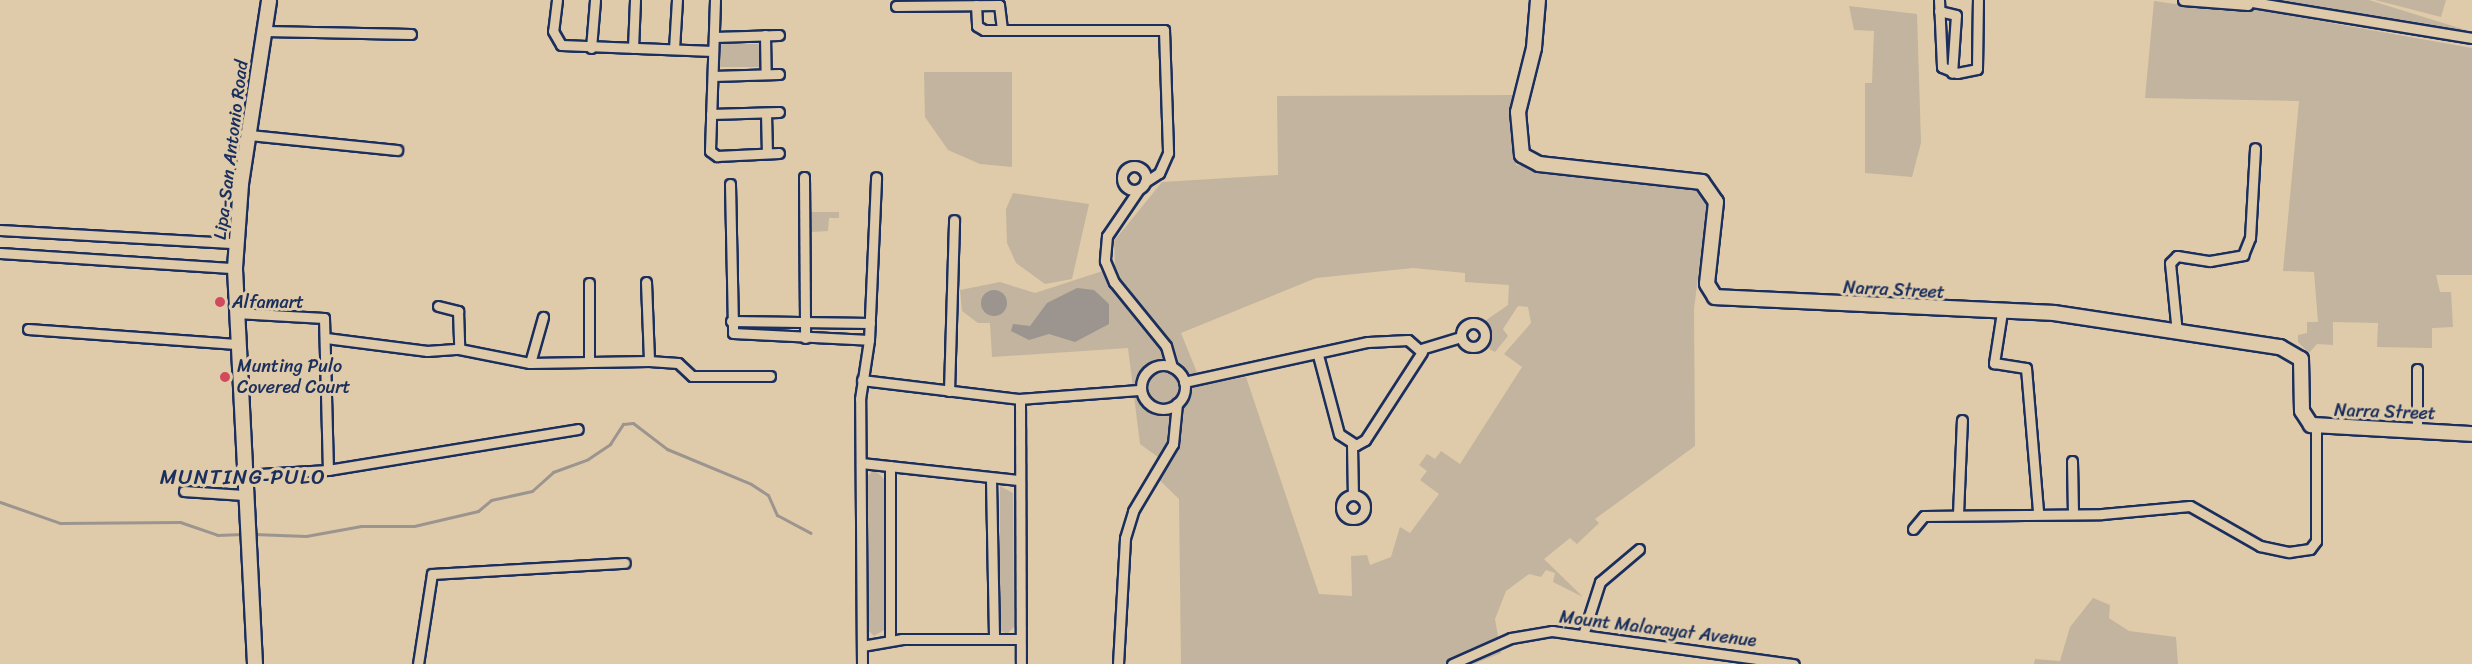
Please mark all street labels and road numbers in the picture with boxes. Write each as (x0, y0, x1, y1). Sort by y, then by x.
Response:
street label: Lipa-San Antonio Road (209, 59, 253, 241)
street label: Narra Street (1842, 277, 1946, 303)
street label: Narra Street (2334, 399, 2436, 425)
street label: Mount Malarayat Avenue (1558, 606, 1758, 652)

